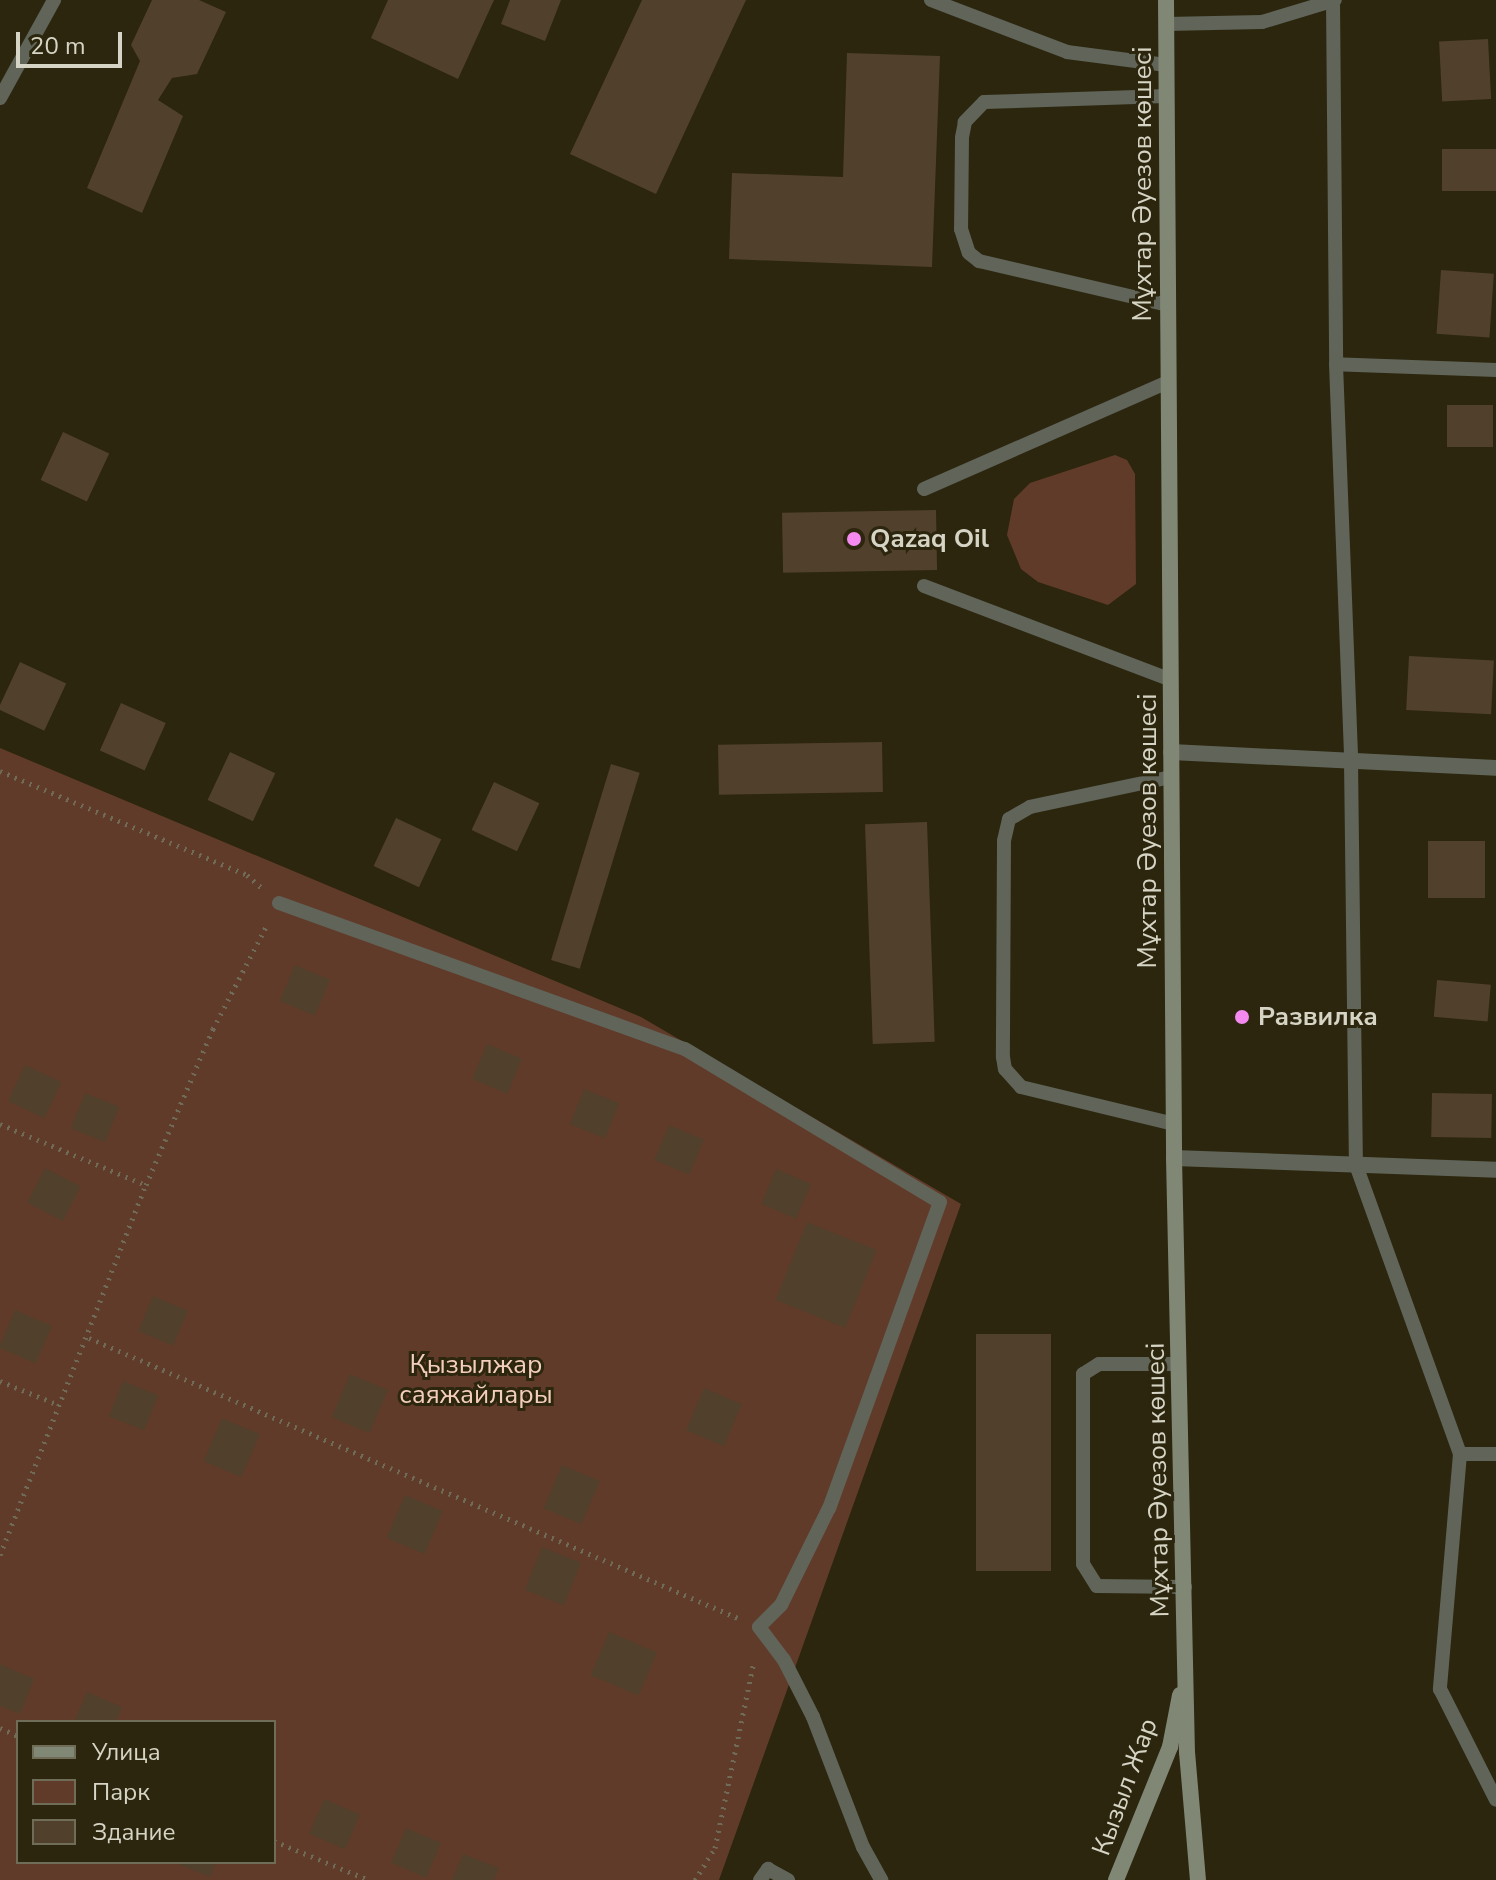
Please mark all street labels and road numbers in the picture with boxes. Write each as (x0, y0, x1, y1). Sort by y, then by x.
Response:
street label: Мұхтар Әуезов көшесі (1127, 47, 1159, 321)
street label: Мұхтар Әуезов көшесі (1132, 694, 1164, 968)
street label: Мұхтар Әуезов көшесі (1140, 1342, 1176, 1618)
street label: Кызыл Жар (1086, 1714, 1164, 1860)

